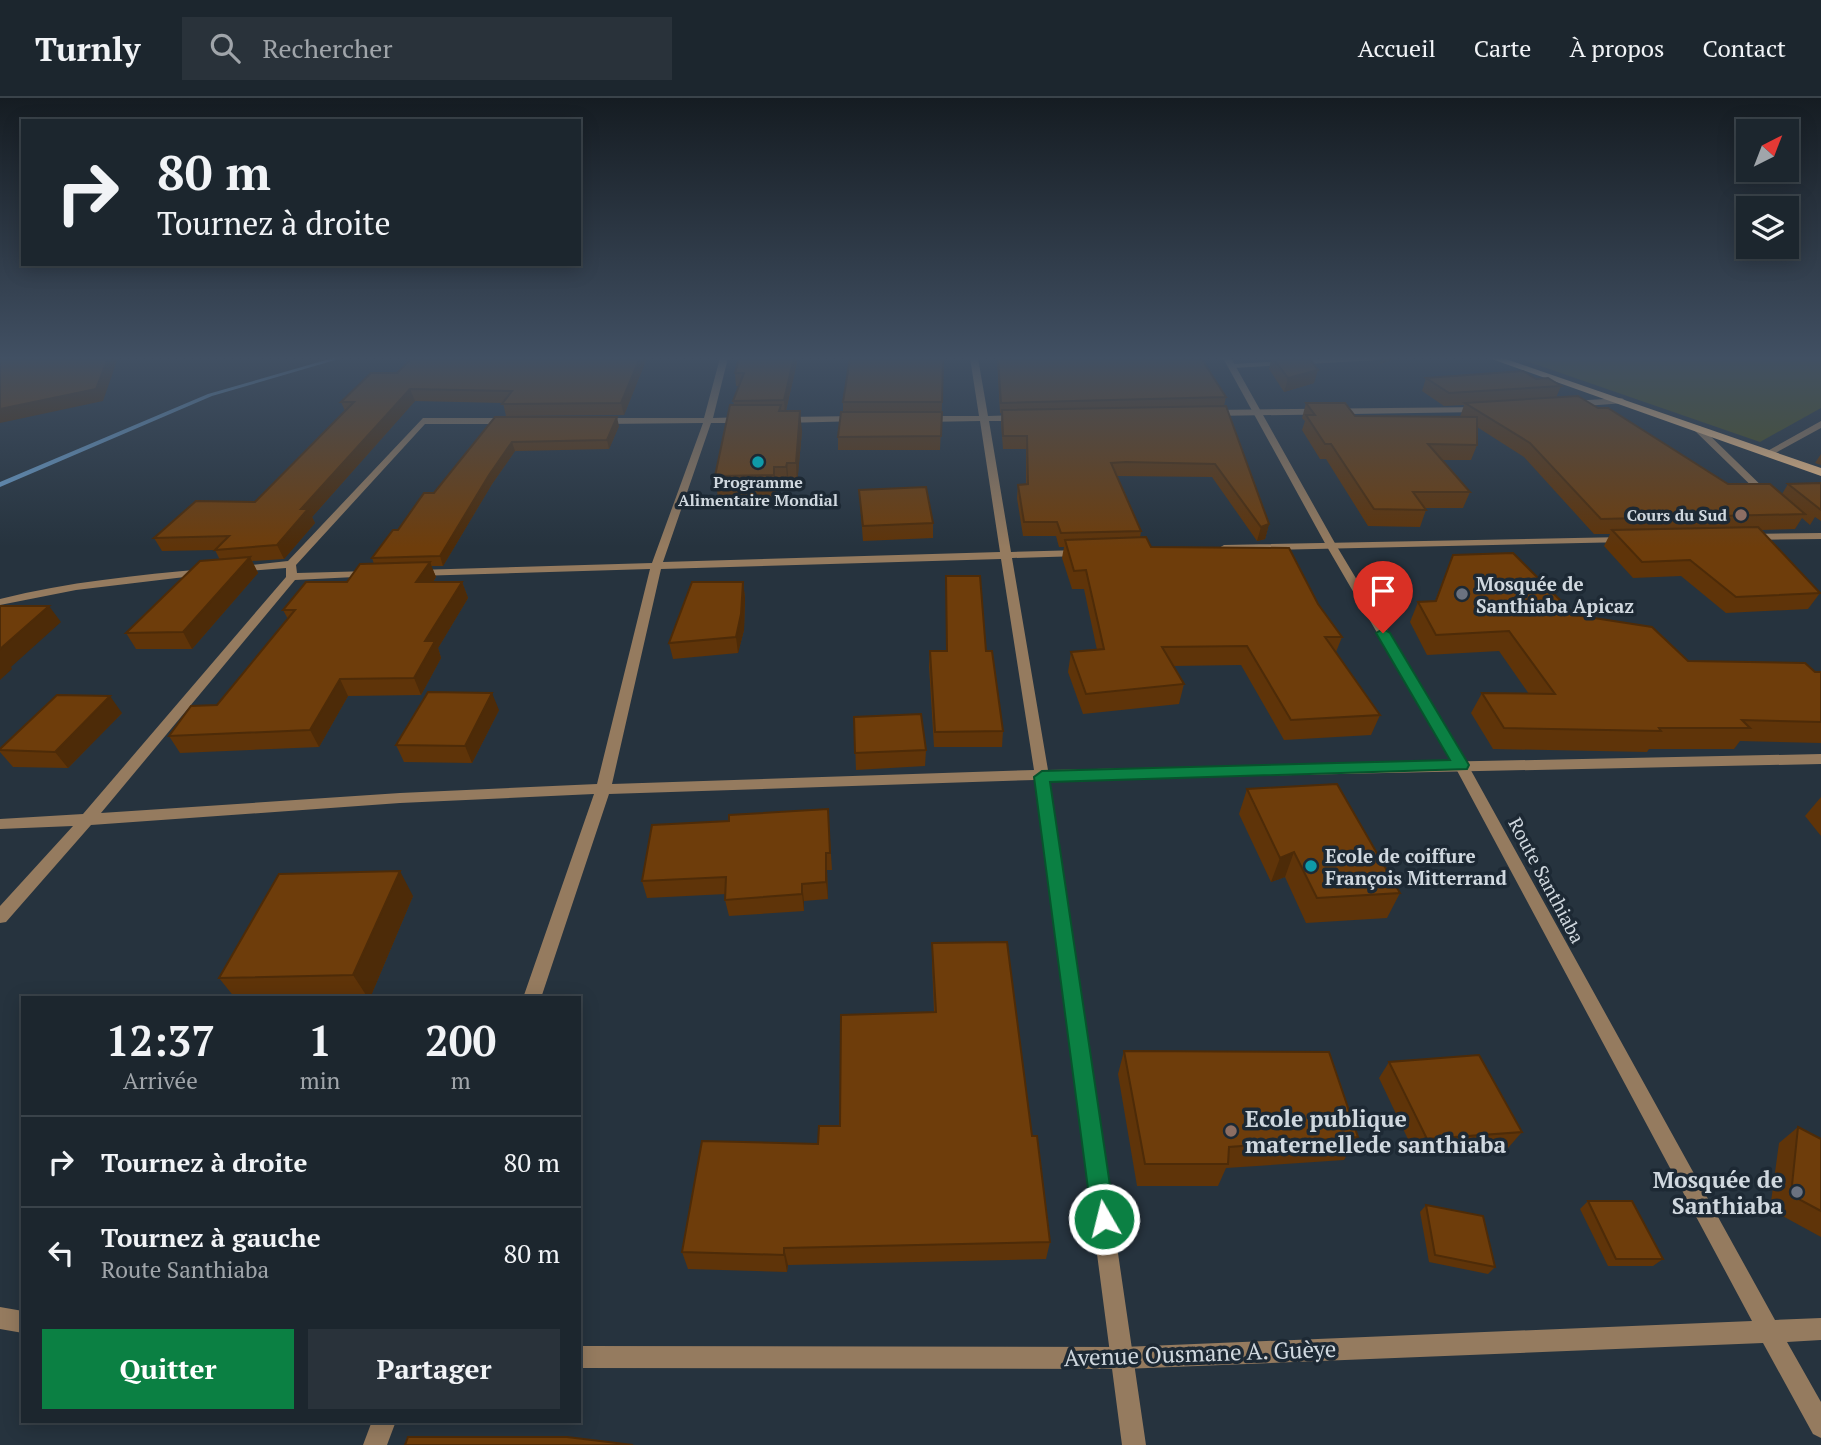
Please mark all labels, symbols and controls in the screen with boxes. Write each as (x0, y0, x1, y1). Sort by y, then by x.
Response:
search box (182, 17, 672, 80)
text: Turnly (35, 27, 140, 70)
icon: search (206, 29, 244, 67)
text: Rechercher (262, 31, 392, 65)
text: Accueil (1358, 32, 1436, 64)
text: Carte (1474, 32, 1531, 64)
text: À propos (1569, 32, 1665, 64)
text: Contact (1703, 32, 1786, 64)
north arrow (1736, 119, 1799, 182)
map controls (1736, 119, 1799, 259)
text: 80 m (157, 139, 271, 204)
icon: right (42, 147, 133, 238)
button: layers (1736, 196, 1799, 259)
text: Tournez à droite (157, 202, 391, 244)
marker: Programme Alimentaire Mondial (750, 454, 766, 470)
place label: Programme Alimentaire Mondial (678, 471, 838, 511)
place label: Cours du Sud (1627, 504, 1727, 526)
marker: Cours du Sud (1733, 507, 1749, 523)
pin (1353, 561, 1413, 633)
place label: Mosquée de Santhiaba Apicaz (1476, 571, 1634, 618)
icon: arrive (1364, 572, 1402, 610)
marker: Mosquée de Santhiaba Apicaz (1454, 586, 1470, 602)
street label: Route Santhiaba (1503, 813, 1591, 948)
place label: Ecole de coiffure François Mitterrand (1325, 843, 1508, 890)
marker: Ecole de coiffure François Mitterrand (1303, 858, 1319, 874)
text: 12:37 (106, 1012, 215, 1068)
text: 1 (308, 1012, 332, 1068)
text: 200 (425, 1012, 496, 1068)
text: Arrivée (123, 1065, 198, 1096)
text: min (300, 1065, 340, 1096)
text: m (451, 1065, 471, 1096)
place label: Ecole publique maternellede santhiaba (1245, 1103, 1507, 1160)
marker: Ecole publique maternellede santhiaba (1223, 1123, 1239, 1139)
icon: right (42, 1143, 80, 1181)
text: Tournez à droite (101, 1145, 307, 1179)
text: 80 m (504, 1145, 560, 1179)
place label: Mosquée de Santhiaba (1653, 1164, 1783, 1221)
position arrow (1067, 1182, 1141, 1256)
marker: Mosquée de Santhiaba (1789, 1184, 1805, 1200)
text: Tournez à gauche (101, 1220, 321, 1254)
icon: left (42, 1234, 80, 1272)
text: 80 m (504, 1236, 560, 1270)
text: Route Santhiaba (101, 1254, 269, 1285)
button: Quitter (42, 1329, 294, 1409)
button: Partager (308, 1329, 560, 1409)
street label: Avenue Ousmane A. Guèye (1063, 1333, 1337, 1373)

